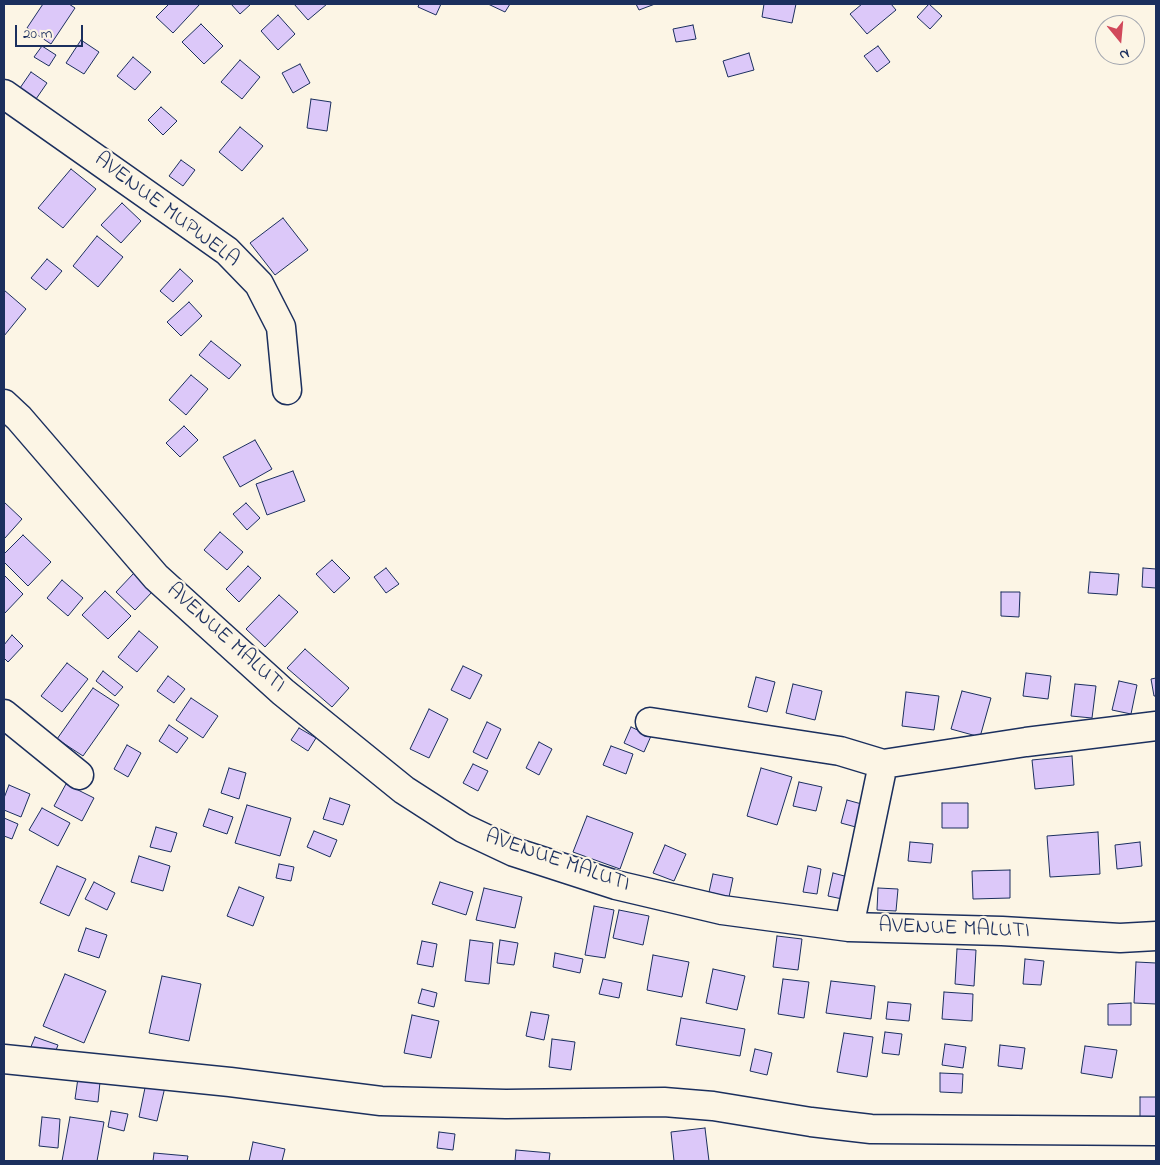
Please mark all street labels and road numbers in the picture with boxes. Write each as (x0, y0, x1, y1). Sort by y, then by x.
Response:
street label: AVENUE MUPWELA (88, 148, 244, 274)
street label: AVENUE MALUTI (160, 578, 290, 700)
street label: AVENUE MALUTI (481, 825, 633, 899)
street label: AVENUE MALUTI (878, 914, 1030, 946)

